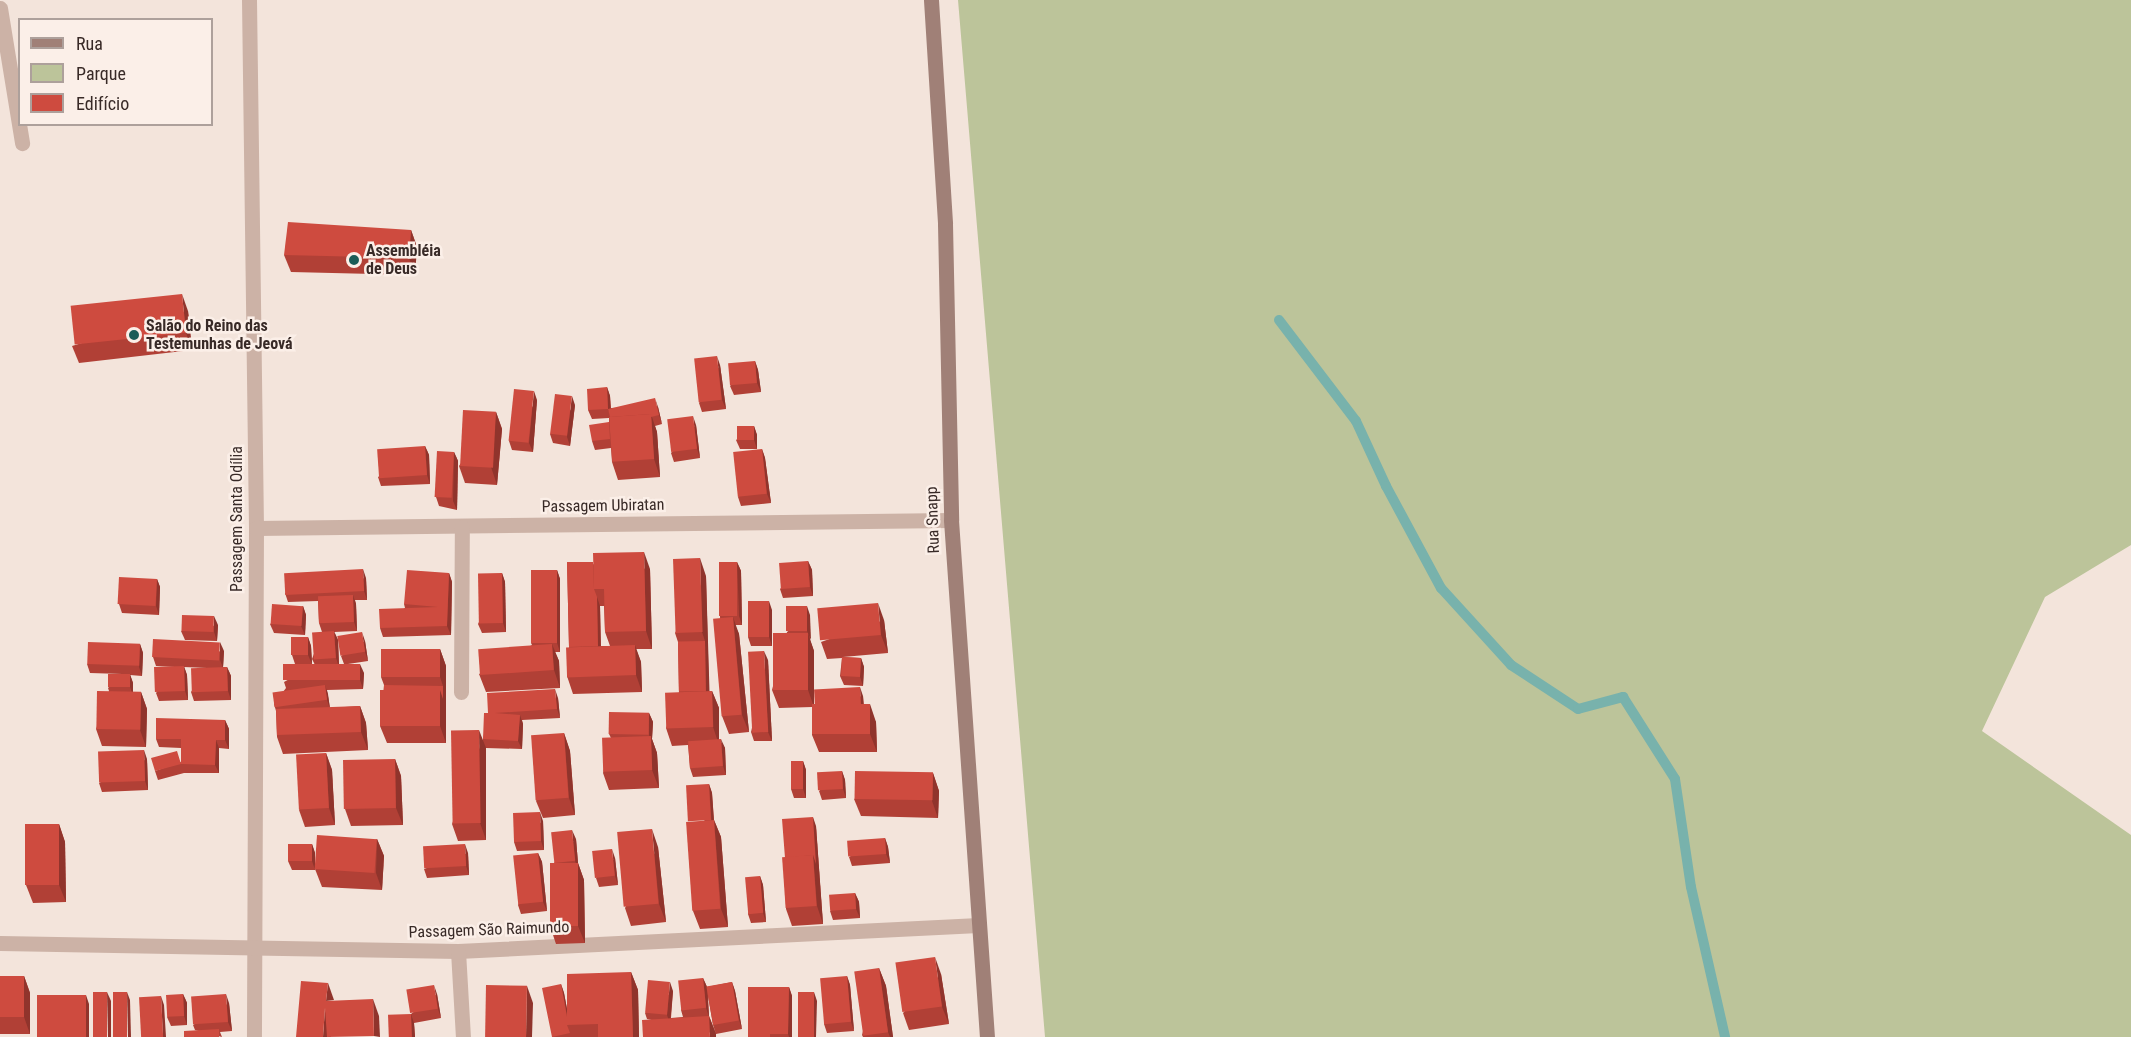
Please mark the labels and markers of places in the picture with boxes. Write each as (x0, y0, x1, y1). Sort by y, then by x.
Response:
place label: Assembléia de Deus (366, 241, 441, 279)
marker: Assembléia de Deus (347, 253, 361, 267)
place label: Salão do Reino das Testemunhas de Jeová (146, 316, 293, 354)
marker: Salão do Reino das Testemunhas de Jeová (127, 328, 141, 342)

